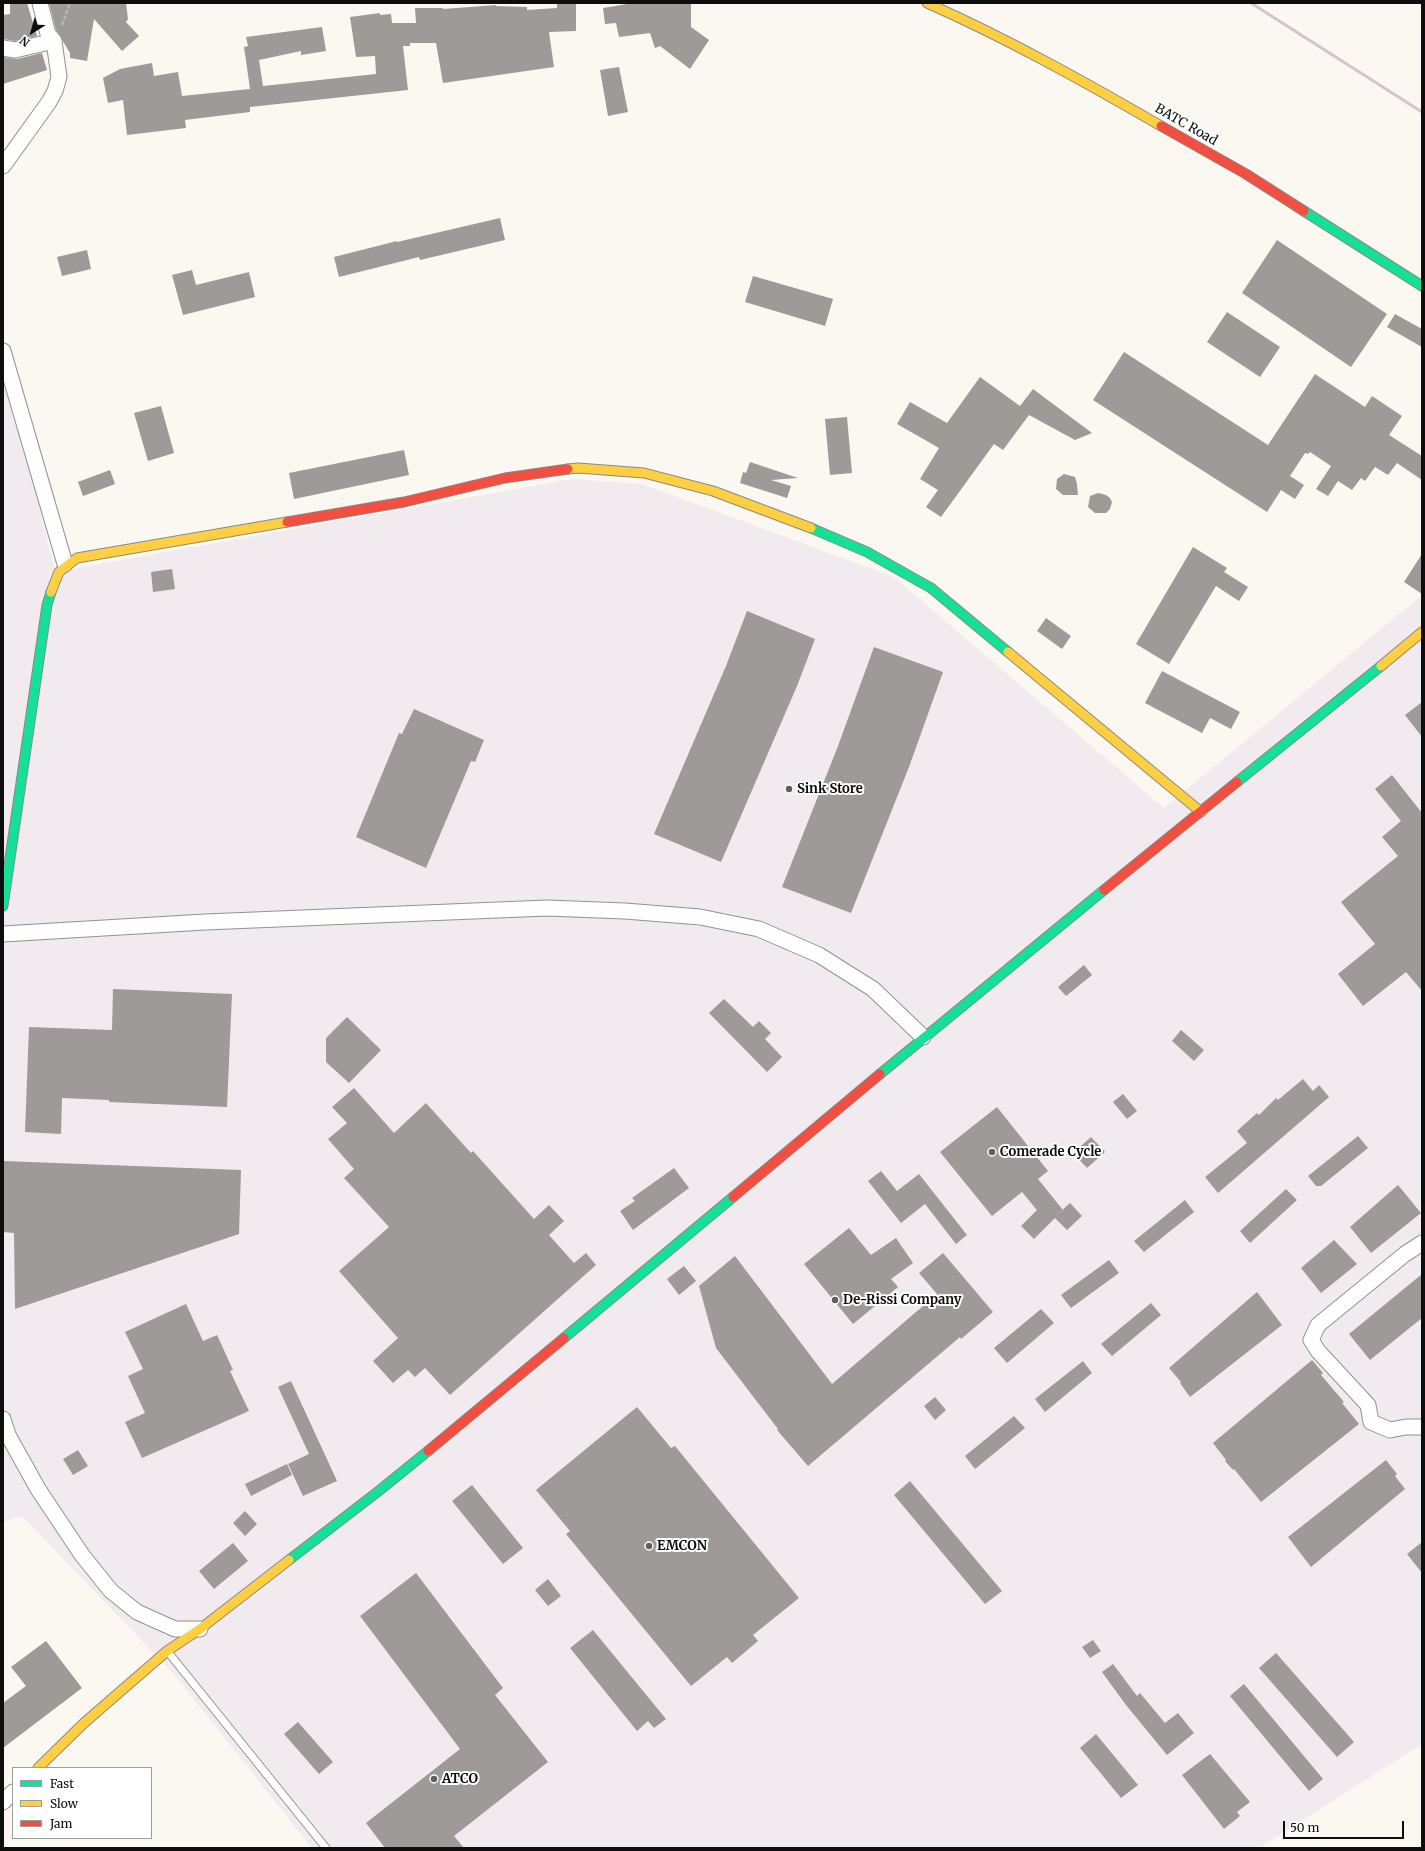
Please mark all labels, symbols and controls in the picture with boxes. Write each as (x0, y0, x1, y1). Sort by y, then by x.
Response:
north arrow (12, 12, 52, 52)
text: N (17, 33, 32, 50)
street label: BATC Road (1152, 101, 1220, 149)
place label: Sink Store (797, 781, 863, 797)
marker: Sink Store (784, 784, 794, 794)
place label: Comerade Cycle (1000, 1144, 1101, 1160)
marker: Comerade Cycle (987, 1147, 997, 1157)
place label: De-Rissi Company (843, 1292, 961, 1308)
marker: De-Rissi Company (830, 1295, 840, 1305)
place label: EMCON (657, 1538, 707, 1554)
marker: EMCON (644, 1541, 654, 1551)
legend (12, 1767, 152, 1839)
place label: ATCO (442, 1771, 478, 1787)
marker: ATCO (429, 1774, 439, 1784)
text: Fast (50, 1776, 74, 1791)
text: Slow (50, 1796, 78, 1811)
scale bar (1285, 1813, 1406, 1839)
text: Jam (50, 1816, 72, 1831)
text: 50 m (1290, 1820, 1319, 1835)

